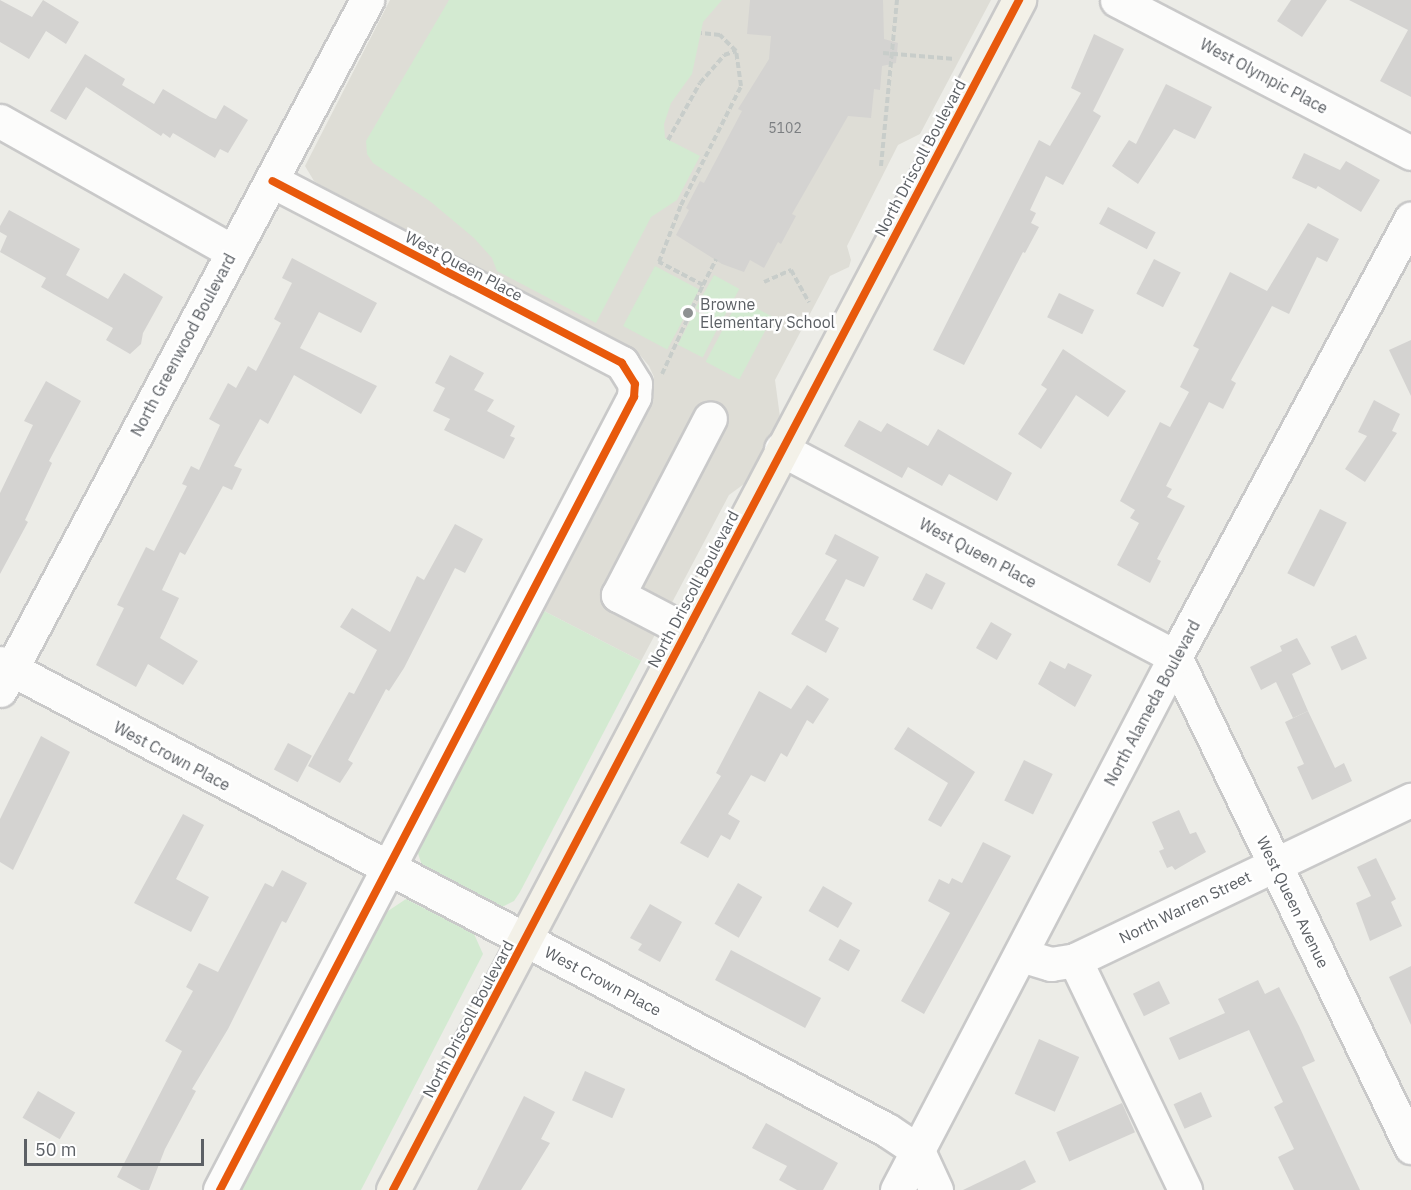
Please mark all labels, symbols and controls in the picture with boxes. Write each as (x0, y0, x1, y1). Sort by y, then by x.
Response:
street label: West Olympic Place (1197, 34, 1331, 118)
street label: North Driscoll Boulevard (870, 76, 970, 240)
house number: 5102 (768, 120, 802, 136)
street label: West Queen Place (402, 227, 526, 305)
street label: North Greenwood Boulevard (127, 250, 239, 440)
place label: Browne Elementary School (700, 294, 835, 332)
marker: Browne Elementary School (681, 306, 695, 320)
street label: North Driscoll Boulevard (643, 507, 743, 671)
street label: West Queen Place (916, 514, 1040, 592)
street label: North Alameda Boulevard (1100, 617, 1204, 789)
street label: West Crown Place (111, 717, 233, 795)
street label: West Queen Avenue (1253, 833, 1333, 971)
street label: North Warren Street (1116, 867, 1254, 947)
street label: North Driscoll Boulevard (418, 937, 518, 1101)
street label: West Crown Place (542, 942, 664, 1020)
scale bar (27, 1127, 207, 1165)
text: 50 m (35, 1138, 77, 1161)

